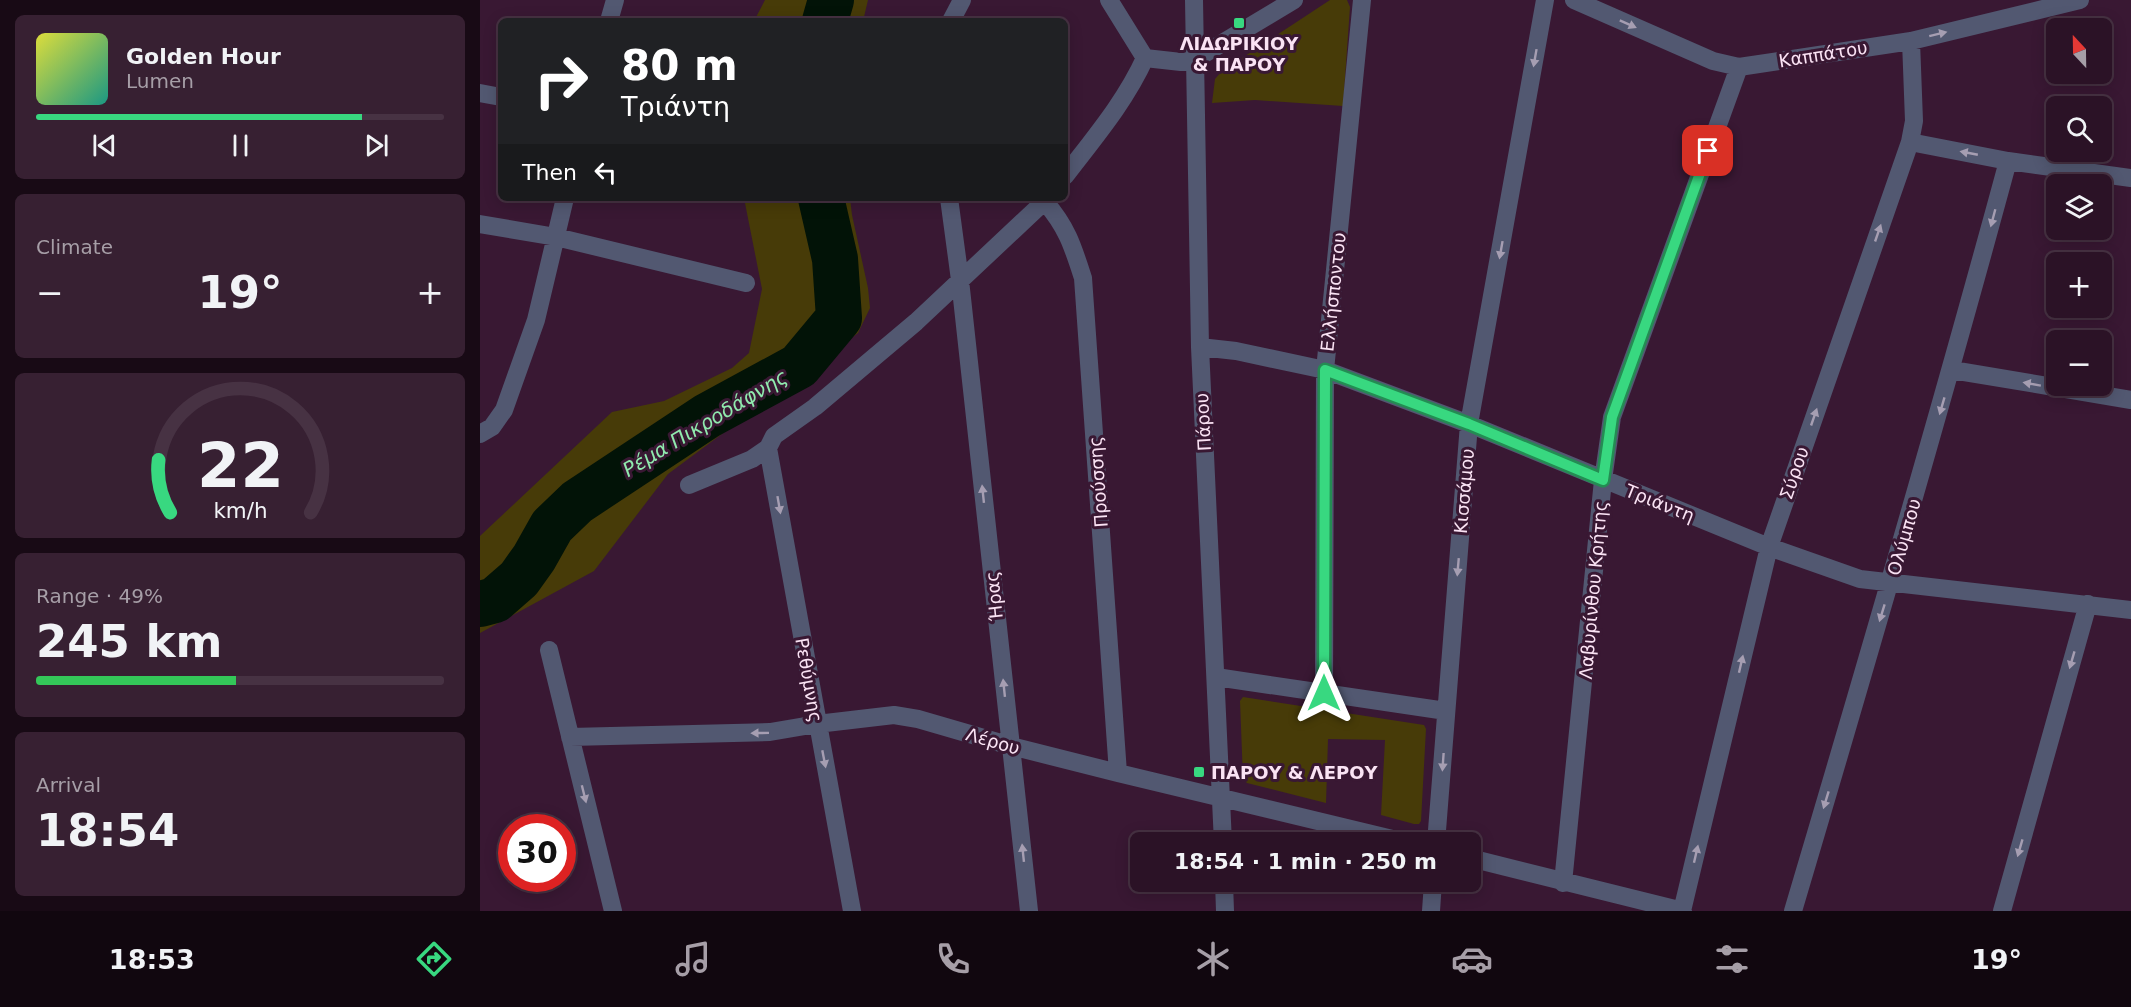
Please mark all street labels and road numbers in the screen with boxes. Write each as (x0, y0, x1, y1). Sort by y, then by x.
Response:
street label: Καππάτου (1777, 37, 1869, 71)
street label: Ελλήσποντου (1316, 231, 1350, 353)
street label: Πάρου (1191, 392, 1215, 452)
street label: Προύσσης (1084, 436, 1112, 528)
street label: Σύρου (1775, 444, 1813, 502)
street label: Κισσάμου (1450, 448, 1478, 534)
street label: Τριάντη (1621, 479, 1698, 526)
street label: Ολύμπου (1883, 496, 1925, 578)
street label: Λαβυρίνθου Κρήτης (1575, 500, 1611, 680)
street label: Ήρας (981, 570, 1007, 623)
street label: Ρεθύμνης (791, 636, 827, 724)
street label: Λέρου (964, 723, 1022, 759)

